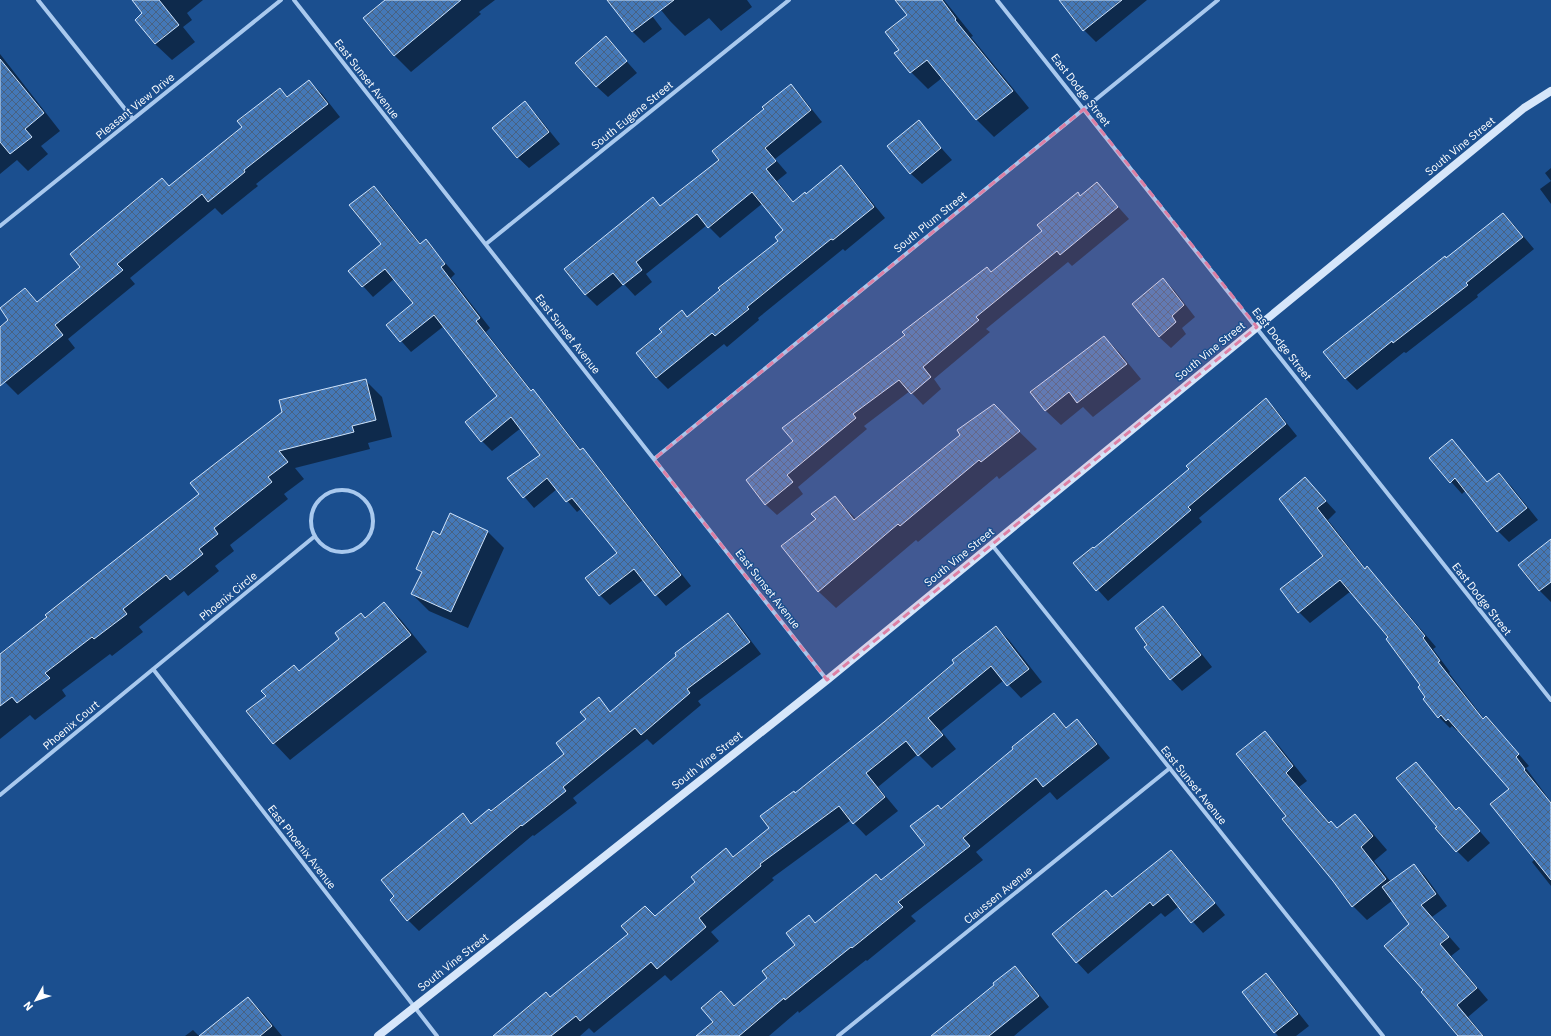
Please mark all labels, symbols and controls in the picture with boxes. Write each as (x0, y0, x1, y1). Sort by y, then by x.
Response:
street label: East Sunset Avenue (331, 36, 403, 122)
street label: East Dodge Street (1048, 51, 1114, 129)
street label: Pleasant View Drive (93, 70, 177, 142)
street label: South Eugene Street (588, 78, 676, 152)
street label: South Vine Street (1422, 113, 1498, 179)
street label: South Plum Street (891, 188, 969, 256)
street label: East Sunset Avenue (532, 291, 604, 377)
street label: East Dodge Street (1249, 305, 1315, 383)
street label: South Vine Street (1172, 318, 1248, 384)
street label: South Vine Street (921, 524, 997, 590)
street label: East Sunset Avenue (732, 546, 804, 632)
street label: East Dodge Street (1449, 560, 1515, 638)
street label: Phoenix Circle (196, 568, 260, 624)
street label: Phoenix Court (40, 697, 102, 753)
street label: South Vine Street (669, 728, 745, 792)
street label: East Sunset Avenue (1158, 743, 1230, 827)
street label: East Phoenix Avenue (265, 802, 339, 892)
street label: Claussen Avenue (961, 863, 1035, 927)
street label: South Vine Street (415, 930, 491, 994)
north arrow (16, 980, 56, 1020)
text: N (20, 999, 36, 1014)

